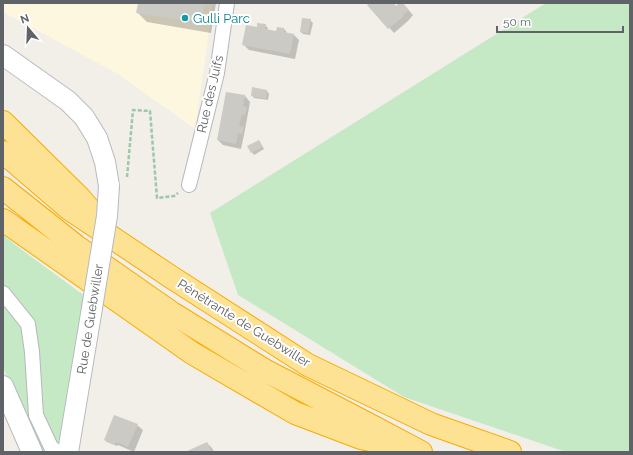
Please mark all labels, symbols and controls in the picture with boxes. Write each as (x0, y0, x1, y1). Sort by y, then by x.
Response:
north arrow (8, 8, 48, 48)
scale bar (497, 8, 623, 34)
place label: Gulli Parc (193, 11, 250, 26)
text: N (19, 12, 31, 27)
marker: Gulli Parc (180, 13, 190, 23)
text: 50 m (503, 15, 531, 29)
street label: Rue des Juifs (194, 54, 226, 134)
street label: Rue de Guebwiller (74, 262, 106, 375)
street label: Pénétrante de Guebwiller (175, 276, 313, 370)

